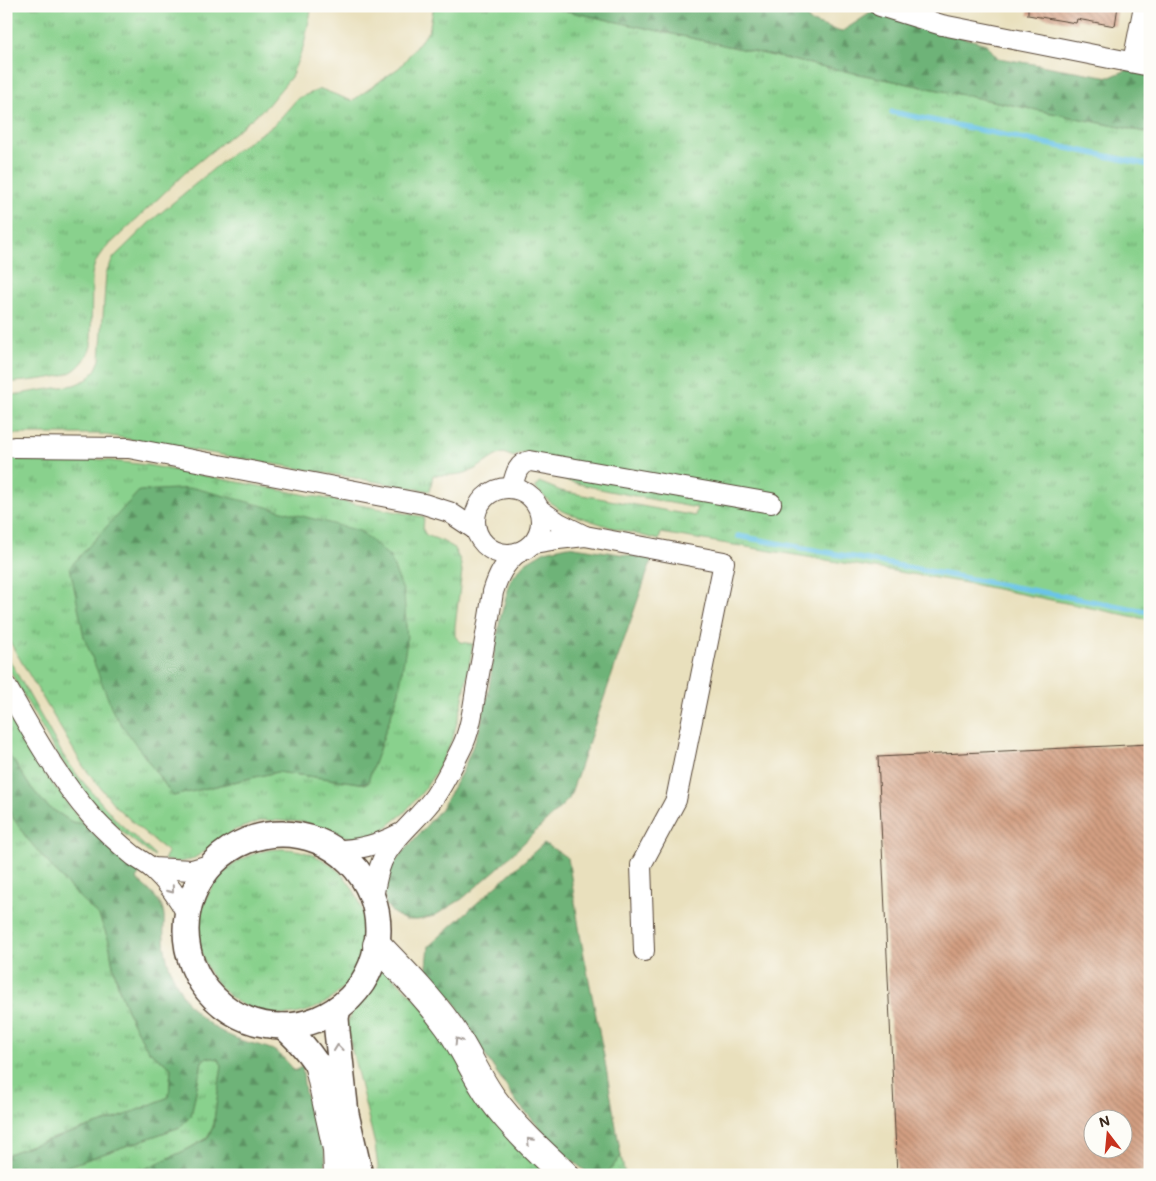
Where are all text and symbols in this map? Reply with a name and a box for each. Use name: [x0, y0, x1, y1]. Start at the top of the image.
one-way arrow: [166, 884, 174, 893]
one-way arrow: [455, 1037, 464, 1046]
one-way arrow: [333, 1044, 344, 1052]
north arrow: [1084, 1108, 1134, 1158]
text: N: [1097, 1110, 1112, 1132]
one-way arrow: [527, 1138, 536, 1147]

